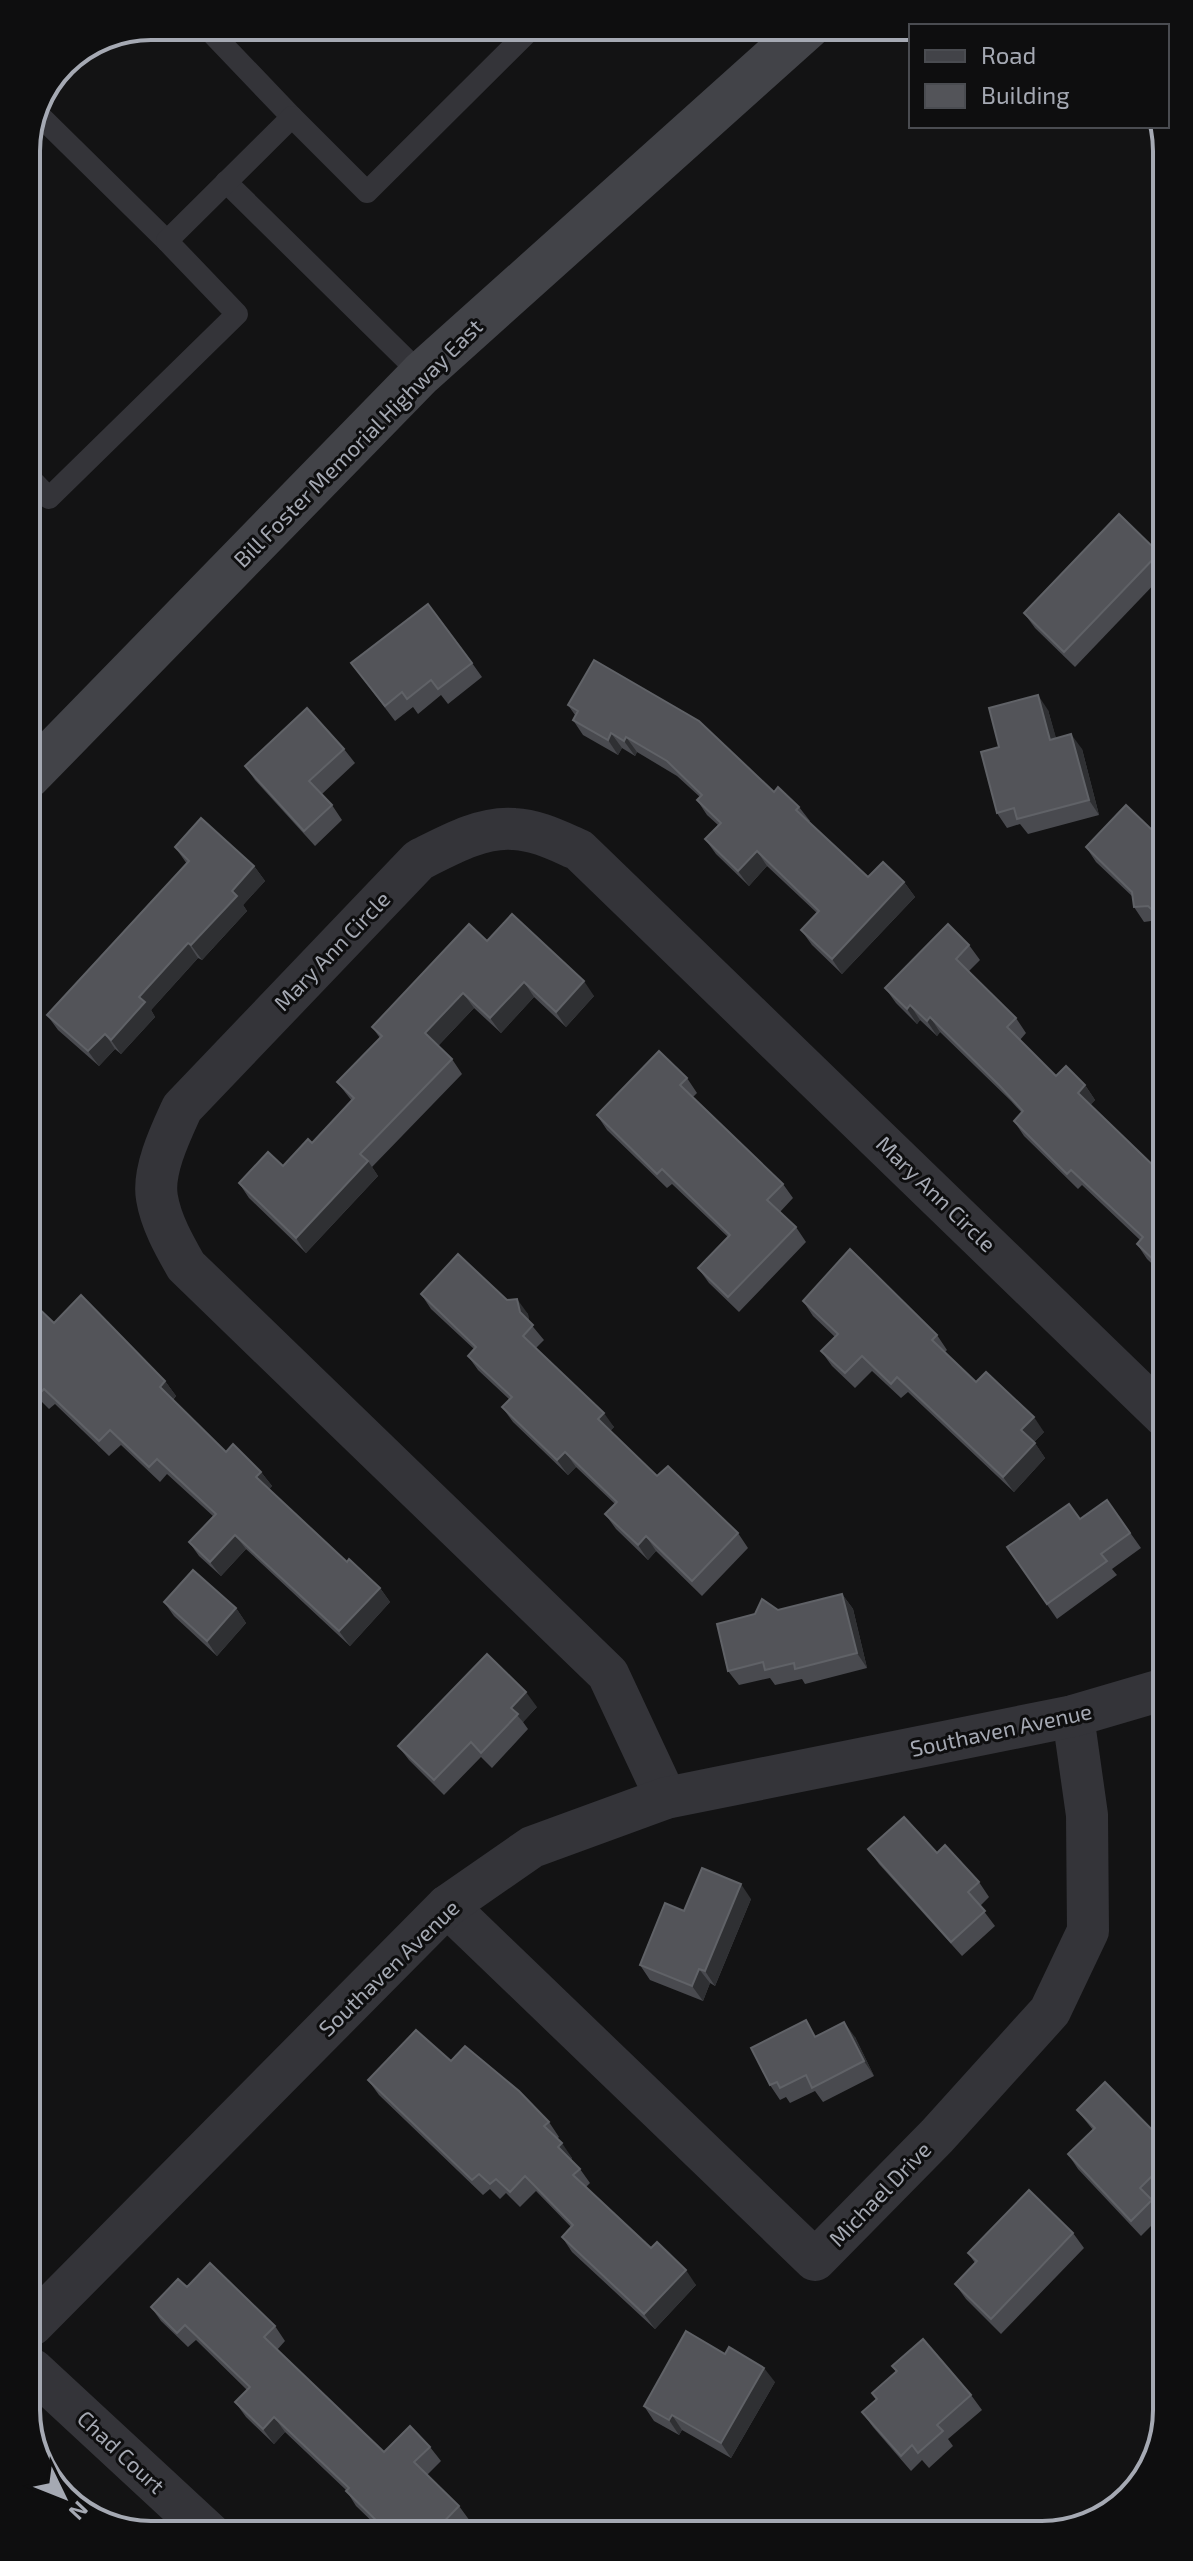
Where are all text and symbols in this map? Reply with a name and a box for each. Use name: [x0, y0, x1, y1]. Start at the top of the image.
legend: [909, 24, 1169, 128]
text: Road: [981, 40, 1036, 69]
text: Building: [981, 80, 1070, 109]
street label: Bill Foster Memorial Highway East: [228, 313, 487, 572]
street label: Mary Ann Circle: [268, 885, 395, 1015]
street label: Mary Ann Circle: [872, 1130, 1002, 1257]
street label: Southaven Avenue: [908, 1697, 1094, 1761]
street label: Southaven Avenue: [313, 1894, 464, 2041]
street label: Michael Drive: [823, 2136, 936, 2251]
street label: Chad Court: [73, 2404, 171, 2498]
north arrow: [24, 2457, 104, 2537]
text: N: [64, 2497, 94, 2526]

